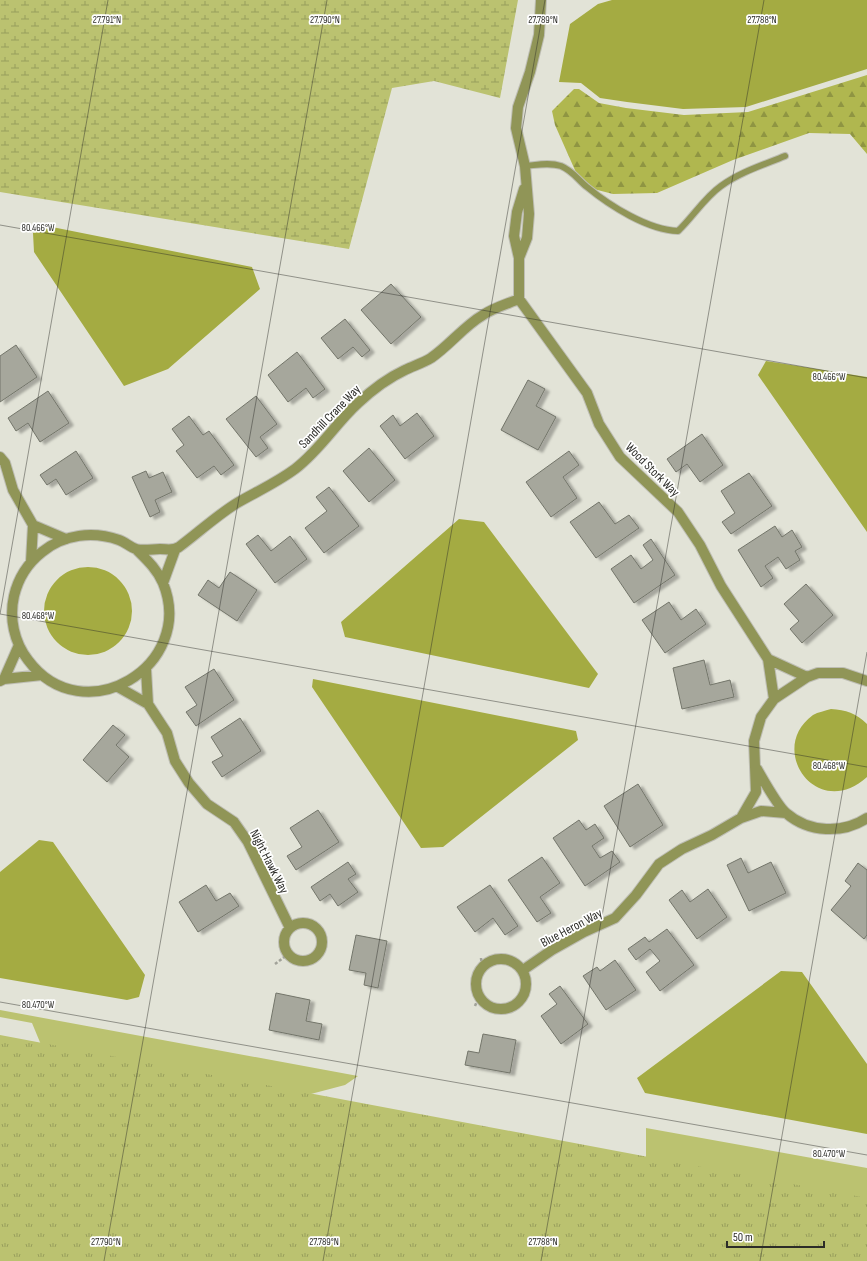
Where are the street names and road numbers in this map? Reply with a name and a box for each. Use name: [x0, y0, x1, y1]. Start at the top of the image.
street label: Sandhill Crane Way: [295, 382, 364, 452]
street label: Wood Stork Way: [622, 439, 683, 500]
street label: Night Hawk Way: [246, 827, 292, 896]
street label: Blue Heron Way: [538, 905, 605, 951]

